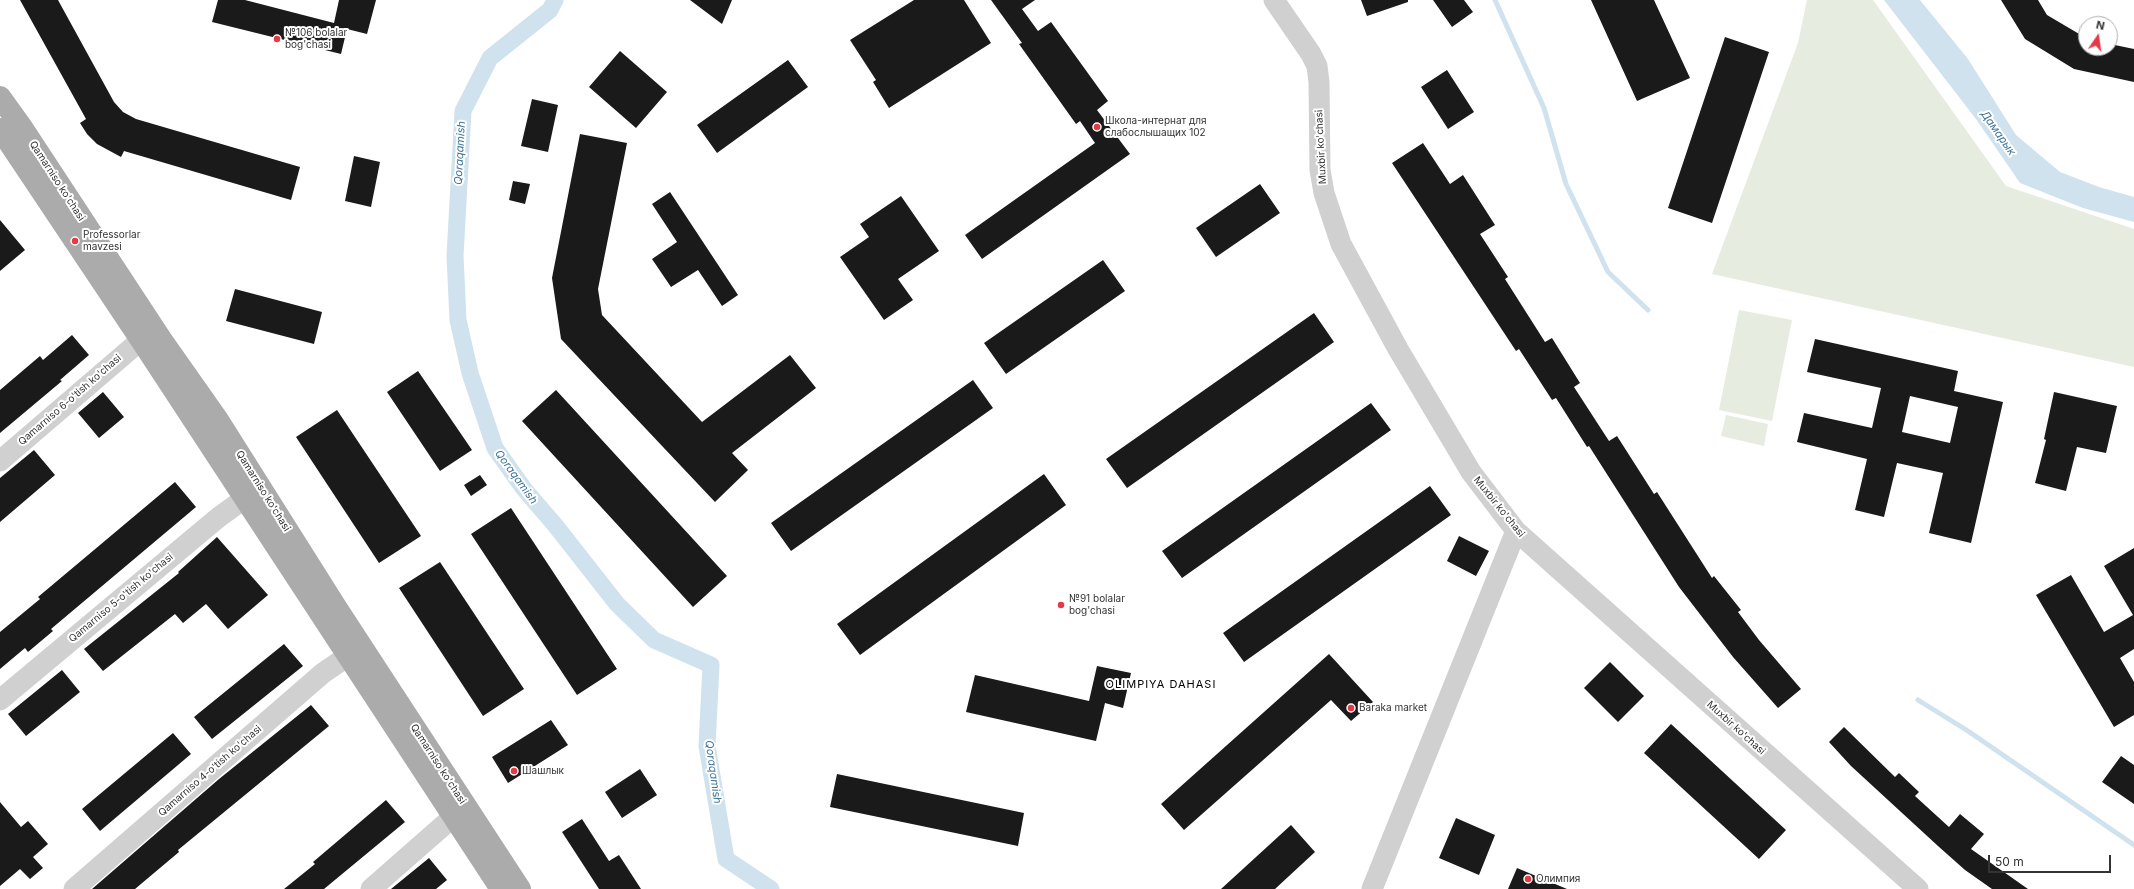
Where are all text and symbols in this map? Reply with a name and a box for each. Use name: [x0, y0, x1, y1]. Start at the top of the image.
north arrow: [2078, 16, 2118, 56]
text: N: [2095, 18, 2106, 33]
place label: №106 bolalar bog'chasi: [285, 27, 347, 50]
marker: №106 bolalar bog'chasi: [272, 34, 282, 44]
water label: Дамарык: [1978, 108, 2018, 158]
street label: Muxbir ko'chasi: [1313, 110, 1329, 184]
place label: Школа-интернат для слабослышащих 102: [1105, 115, 1207, 138]
water label: Qoraqamish: [452, 121, 468, 185]
marker: Школа-интернат для слабослышащих 102: [1092, 122, 1102, 132]
street label: Qamarniso ko'chasi: [27, 139, 87, 223]
place label: Professorlar mavzesi: [83, 229, 140, 252]
marker: Professorlar mavzesi: [70, 236, 80, 246]
street label: Qamarniso 6-o'tish ko'chasi: [16, 352, 124, 448]
water label: Qoraqamish: [492, 447, 540, 507]
street label: Qamarniso ko'chasi: [233, 448, 293, 534]
street label: Muxbir ko'chasi: [1471, 474, 1527, 540]
street label: Qamarniso 5-o'tish ko'chasi: [67, 551, 175, 645]
place label: №91 bolalar bog'chasi: [1069, 593, 1125, 616]
marker: №91 bolalar bog'chasi: [1056, 600, 1066, 610]
district label: OLIMPIYA DAHASI: [1106, 678, 1216, 692]
street label: Muxbir ko'chasi: [1704, 699, 1768, 757]
place label: Baraka market: [1359, 702, 1427, 714]
marker: Baraka market: [1346, 703, 1356, 713]
street label: Qamarniso ko'chasi: [408, 722, 468, 806]
street label: Qamarniso 4-o'tish ko'chasi: [156, 723, 264, 819]
water label: Qoraqamish: [702, 739, 724, 805]
place label: Шашлык: [522, 765, 564, 777]
marker: Шашлык: [509, 766, 519, 776]
scale bar: [1990, 847, 2113, 873]
text: 50 m: [1995, 854, 2024, 869]
place label: Олимпия: [1536, 873, 1580, 885]
marker: Олимпия: [1523, 874, 1533, 884]

